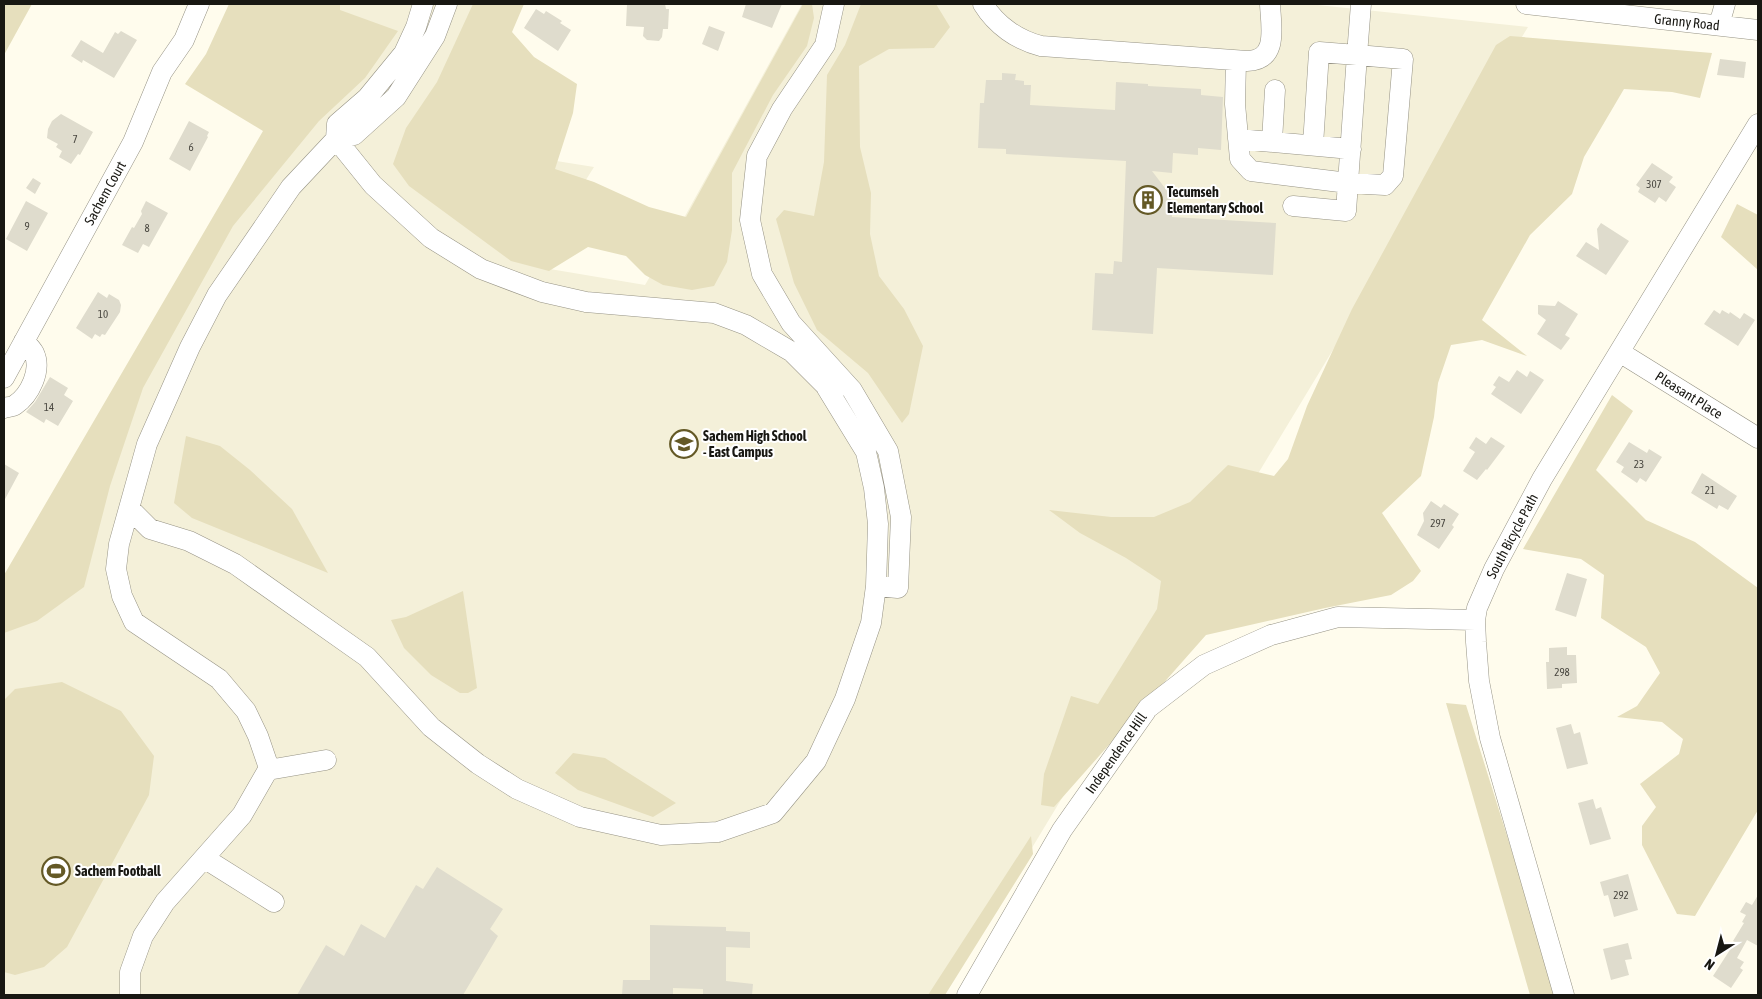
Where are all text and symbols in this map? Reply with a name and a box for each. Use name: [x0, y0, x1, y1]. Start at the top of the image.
street label: Granny Road: [1653, 11, 1721, 33]
house number: 7: [72, 133, 78, 145]
house number: 6: [188, 141, 194, 153]
street label: Sachem Court: [81, 158, 129, 228]
house number: 307: [1646, 178, 1662, 190]
place label: Tecumseh Elementary School: [1167, 184, 1263, 216]
building icon: Tecumseh Elementary School: [1133, 185, 1163, 215]
house number: 9: [24, 220, 30, 232]
house number: 8: [144, 222, 150, 234]
house number: 10: [98, 308, 108, 320]
street label: Pleasant Place: [1652, 368, 1726, 422]
house number: 14: [44, 401, 54, 413]
place label: Sachem High School - East Campus: [703, 428, 807, 460]
school or university icon: Sachem High School - East Campus: [669, 429, 699, 459]
house number: 23: [1634, 458, 1644, 470]
house number: 21: [1705, 484, 1715, 496]
street label: South Bicycle Path: [1483, 491, 1541, 581]
house number: 297: [1430, 517, 1446, 529]
house number: 298: [1554, 666, 1570, 678]
street label: Independence Hill: [1082, 709, 1150, 797]
sports icon: Sachem Football: [41, 856, 71, 886]
place label: Sachem Football: [75, 863, 161, 879]
house number: 292: [1613, 889, 1629, 901]
north arrow: [1692, 929, 1742, 979]
text: N: [1701, 956, 1717, 973]

